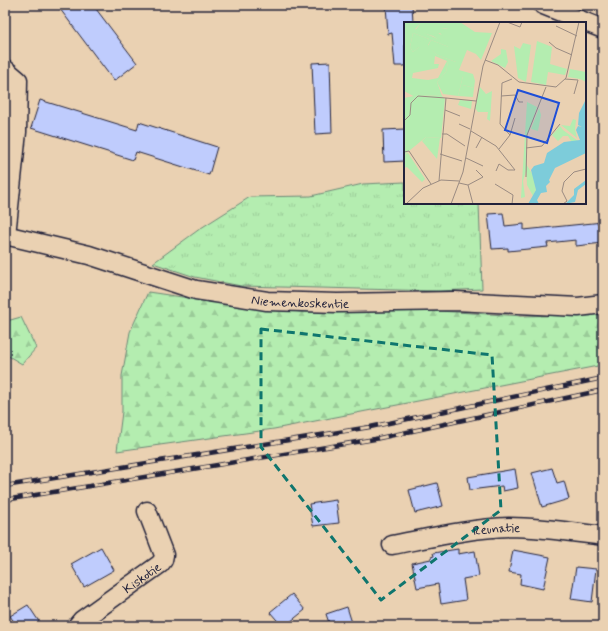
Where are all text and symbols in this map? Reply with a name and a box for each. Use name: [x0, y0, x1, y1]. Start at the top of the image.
inset map: [404, 22, 586, 204]
street label: Niemenkoskentie: [250, 292, 349, 313]
street label: Reunatie: [472, 520, 521, 540]
street label: Kiskotie: [120, 559, 165, 598]

